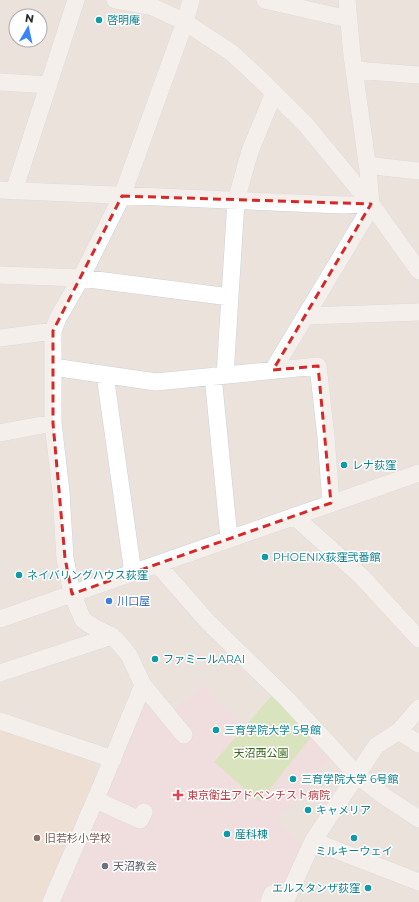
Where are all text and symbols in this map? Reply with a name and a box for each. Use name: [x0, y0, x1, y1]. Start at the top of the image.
north arrow: [8, 8, 48, 48]
text: N: [24, 11, 35, 26]
place label: 啓明庵: [107, 13, 140, 27]
marker: 啓明庵: [94, 15, 104, 25]
place label: レナ荻窪: [352, 458, 396, 472]
marker: レナ荻窪: [339, 460, 349, 470]
place label: PHOENIX荻窪弐番館: [273, 550, 381, 564]
marker: PHOENIX荻窪弐番館: [260, 552, 270, 562]
place label: ネイバリングハウス荻窪: [27, 568, 148, 582]
marker: ネイバリングハウス荻窪: [14, 570, 24, 580]
place label: 川口屋: [117, 594, 150, 608]
marker: 川口屋: [104, 596, 114, 606]
place label: ファミールARAI: [163, 652, 245, 666]
marker: ファミールARAI: [150, 654, 160, 664]
place label: 三育学院大学 5号館: [224, 723, 321, 737]
marker: 三育学院大学 5号館: [211, 725, 221, 735]
park label: 天沼西公園: [234, 746, 289, 760]
place label: 三育学院大学 6号館: [301, 772, 399, 786]
marker: 三育学院大学 6号館: [288, 774, 298, 784]
place label: 東京衛生アドベンチスト病院: [187, 788, 330, 802]
marker: 東京衛生アドベンチスト病院: [172, 789, 184, 801]
place label: キャメリア: [316, 803, 371, 817]
marker: キャメリア: [303, 805, 313, 815]
place label: 産科棟: [235, 827, 268, 841]
marker: 産科棟: [222, 829, 232, 839]
place label: 旧若杉小学校: [45, 831, 111, 845]
marker: 旧若杉小学校: [32, 833, 42, 843]
marker: ミルキーウェイ: [349, 833, 359, 843]
place label: ミルキーウェイ: [316, 844, 393, 858]
place label: 天沼教会: [113, 859, 157, 873]
marker: 天沼教会: [100, 861, 110, 871]
place label: エルスタンザ荻窪: [272, 881, 360, 895]
marker: エルスタンザ荻窪: [363, 883, 373, 893]

